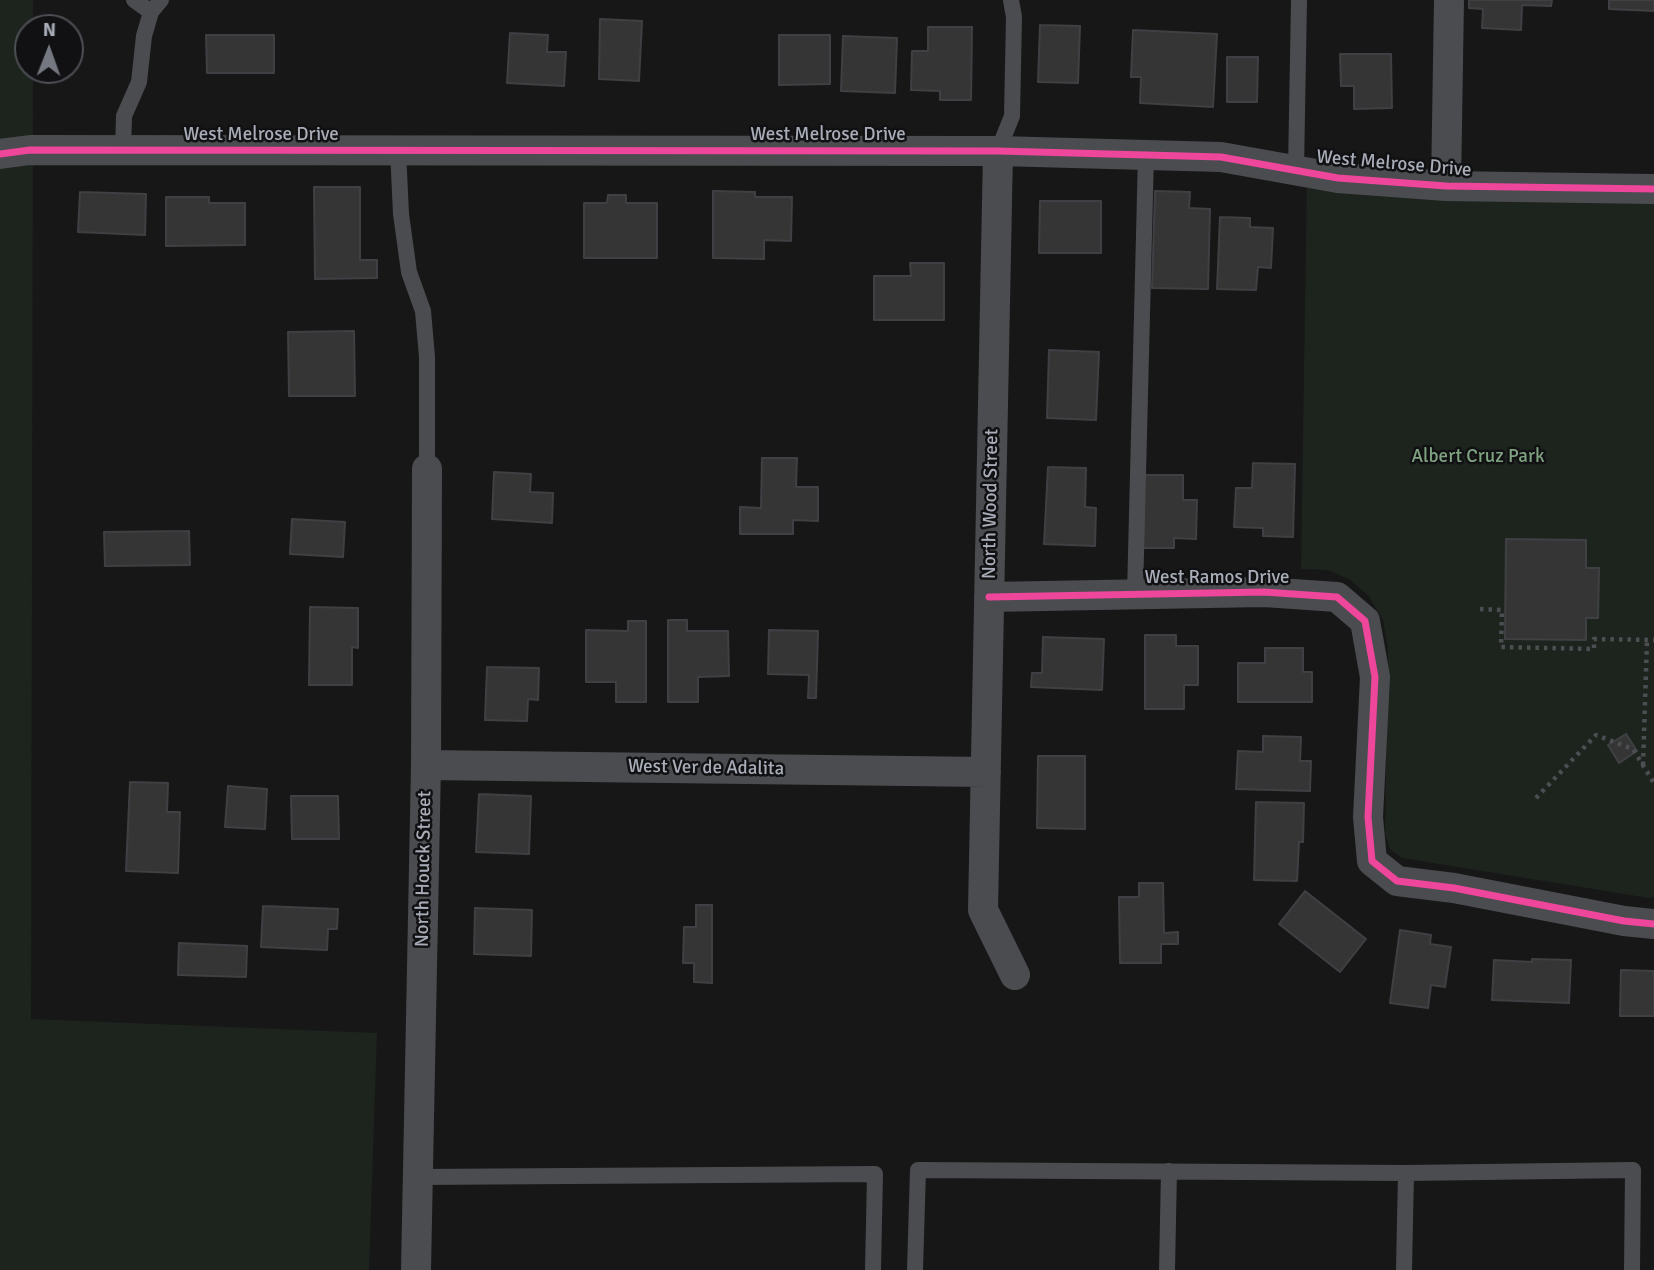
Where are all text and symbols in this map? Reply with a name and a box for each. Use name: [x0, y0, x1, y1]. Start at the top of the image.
north arrow: [14, 14, 84, 84]
text: N: [43, 18, 56, 42]
street label: West Melrose Drive: [183, 124, 339, 146]
street label: West Melrose Drive: [750, 124, 906, 146]
street label: West Melrose Drive: [1316, 146, 1472, 182]
street label: North Wood Street: [978, 429, 1004, 579]
park label: Albert Cruz Park: [1412, 446, 1544, 468]
street label: West Ramos Drive: [1145, 567, 1289, 589]
street label: West Ver de Adalita: [628, 755, 784, 781]
street label: North Houck Street: [411, 791, 437, 947]

